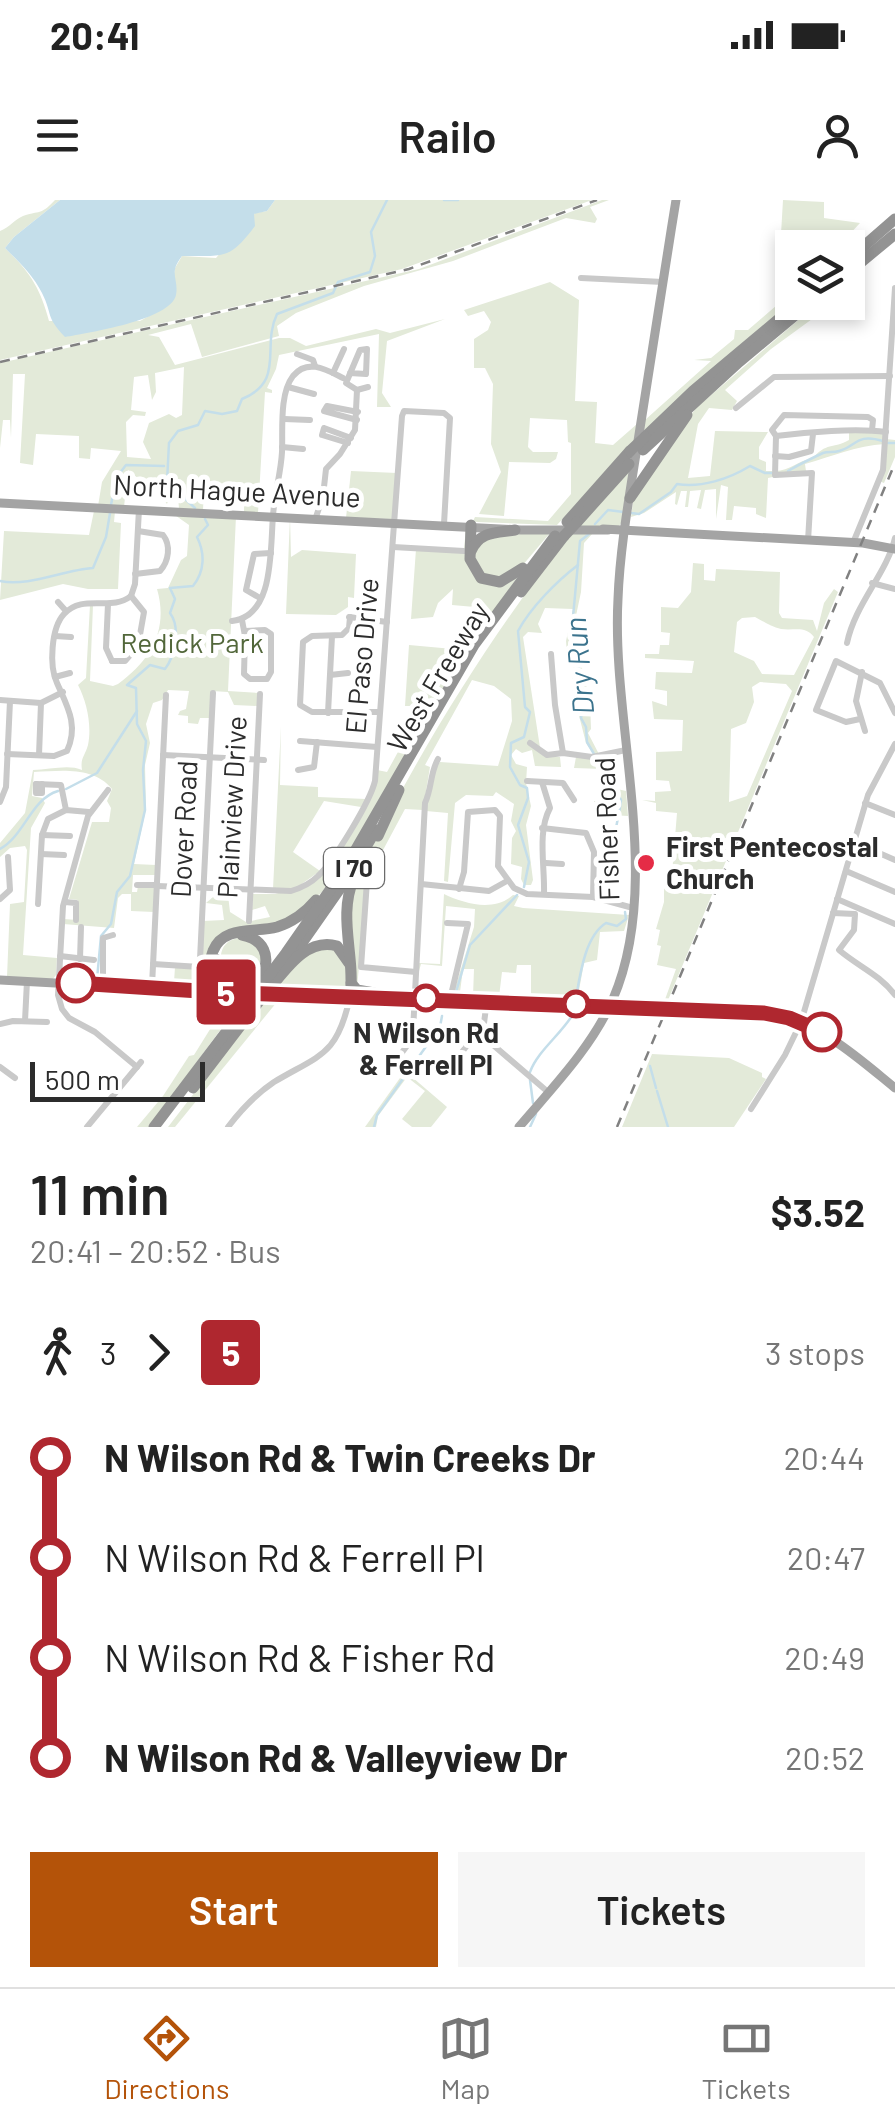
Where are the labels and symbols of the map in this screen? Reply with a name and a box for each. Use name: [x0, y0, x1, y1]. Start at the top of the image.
street label: North Hague Avenue: [112, 467, 362, 513]
street label: El Paso Drive: [337, 576, 385, 735]
street label: West Freeway: [379, 595, 495, 758]
water label: Dry Run: [556, 616, 600, 716]
park label: Redick Park: [120, 625, 264, 659]
street label: Plainview Drive: [209, 715, 253, 899]
street label: Fisher Road: [586, 756, 626, 902]
street label: Dover Road: [162, 759, 204, 898]
place label: First Pentecostal Church: [666, 829, 879, 895]
road number: I 70: [324, 848, 384, 888]
marker: First Pentecostal Church: [635, 852, 657, 874]
line badge: 5: [194, 960, 258, 1024]
unlabelled marker: [57, 964, 95, 1002]
marker: N Wilson Rd & Ferrell Pl: [413, 985, 439, 1011]
unlabelled marker: [563, 991, 589, 1017]
unlabelled marker: [803, 1013, 841, 1051]
place label: N Wilson Rd & Ferrell Pl: [353, 1015, 499, 1081]
scale bar: [30, 1057, 205, 1101]

